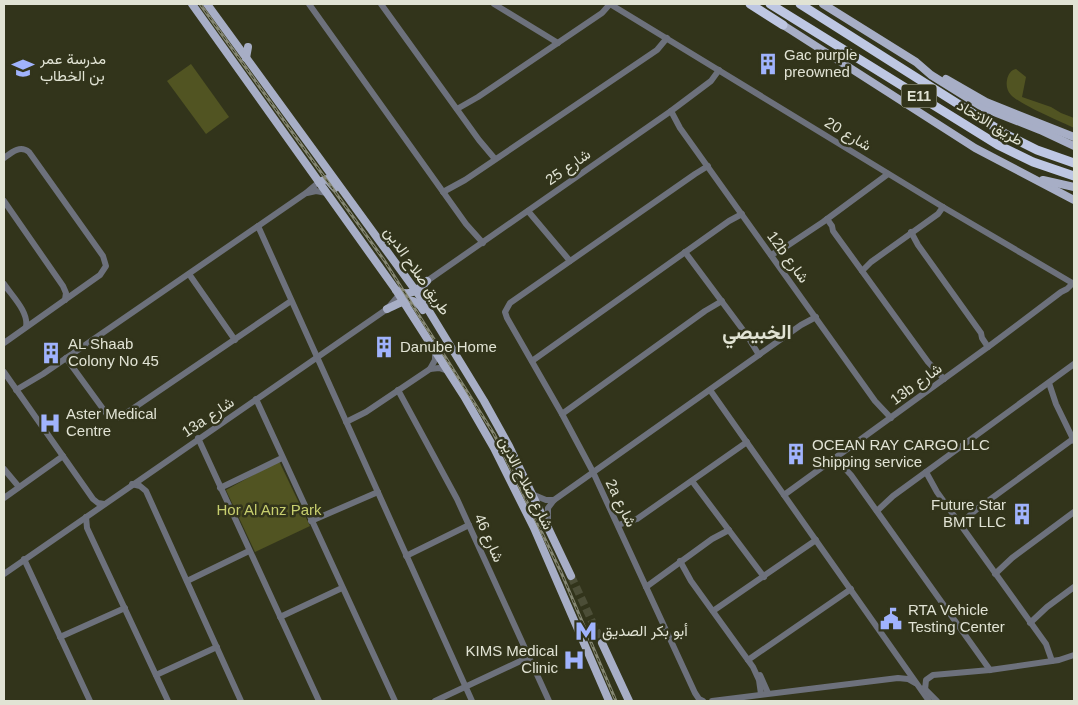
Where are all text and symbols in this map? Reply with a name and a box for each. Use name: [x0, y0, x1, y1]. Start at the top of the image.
place label: Gac purple preowned: [784, 46, 857, 80]
place label: مدرسة عمر بن الخطاب: [39, 50, 106, 86]
building icon: Gac purple preowned: [755, 51, 781, 77]
school or university icon: مدرسة عمر بن الخطاب: [10, 55, 36, 81]
road number: E11: [902, 84, 936, 108]
street label: طريق الاتحاد: [953, 96, 1027, 151]
street label: شارع 20: [820, 113, 875, 157]
street label: شارع 25: [542, 145, 595, 191]
street label: طريق صلاح الدين: [378, 223, 454, 320]
street label: 12b شارع: [762, 228, 813, 288]
district label: الخبيصي: [722, 321, 792, 349]
building icon: Danube Home: [371, 334, 397, 360]
place label: AL Shaab Colony No 45: [68, 335, 159, 369]
place label: Danube Home: [400, 338, 497, 355]
building icon: AL Shaab Colony No 45: [38, 340, 64, 366]
street label: 13b شارع: [887, 359, 947, 410]
street label: 13a شارع: [178, 393, 239, 443]
place label: Aster Medical Centre: [66, 405, 157, 439]
hospital icon: Aster Medical Centre: [37, 410, 63, 436]
street label: شارع صلاح الدين: [493, 434, 557, 534]
place label: OCEAN RAY CARGO LLC Shipping service: [812, 436, 990, 470]
building icon: OCEAN RAY CARGO LLC Shipping service: [783, 441, 809, 467]
street label: 2a شارع: [600, 476, 640, 531]
place label: Future Star BMT LLC: [931, 496, 1006, 530]
park label: Hor Al Anz Park: [216, 501, 322, 518]
building icon: Future Star BMT LLC: [1009, 501, 1035, 527]
street label: شارع 46: [469, 511, 508, 566]
place label: RTA Vehicle Testing Center: [908, 601, 1005, 635]
public building icon: RTA Vehicle Testing Center: [878, 606, 904, 632]
metro station icon: أبو بكر الصديق: [573, 618, 599, 644]
place label: أبو بكر الصديق: [602, 622, 688, 641]
place label: KIMS Medical Clinic: [465, 642, 558, 676]
hospital icon: KIMS Medical Clinic: [561, 647, 587, 673]

